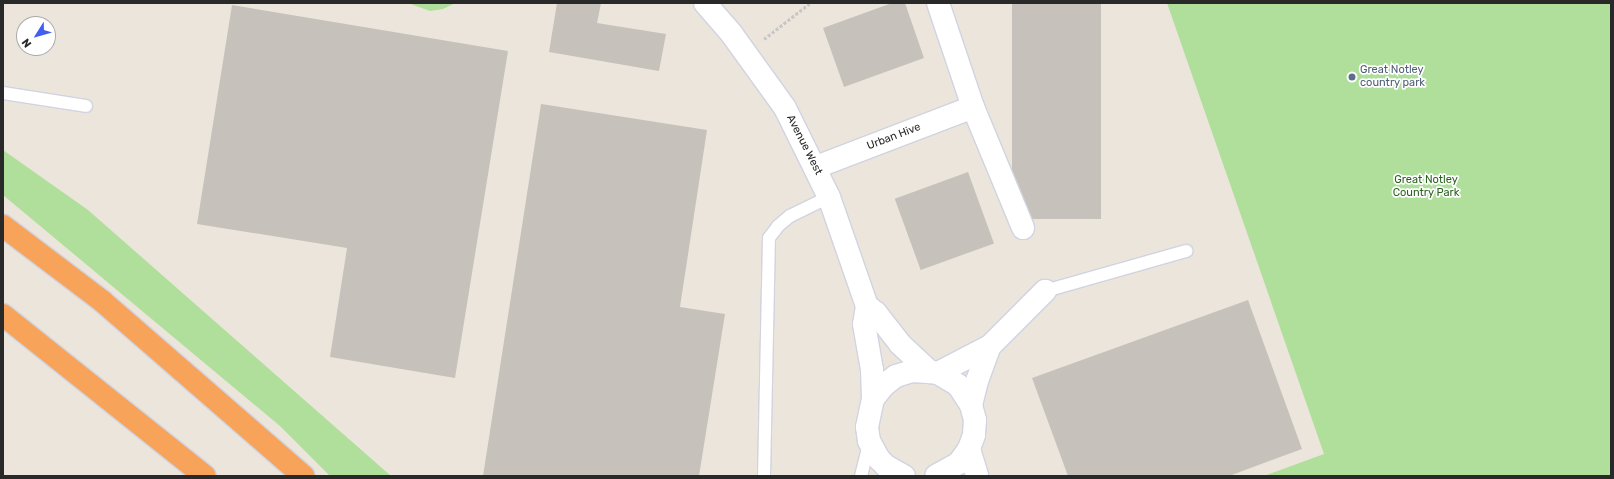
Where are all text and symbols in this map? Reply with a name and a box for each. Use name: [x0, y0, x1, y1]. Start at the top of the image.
north arrow: [16, 16, 56, 56]
text: N: [19, 36, 34, 50]
place label: Great Notley country park: [1360, 64, 1425, 90]
marker: Great Notley country park: [1347, 72, 1357, 82]
street label: Avenue West: [783, 113, 825, 177]
street label: Urban Hive: [865, 121, 923, 153]
park label: Great Notley Country Park: [1393, 174, 1459, 200]

